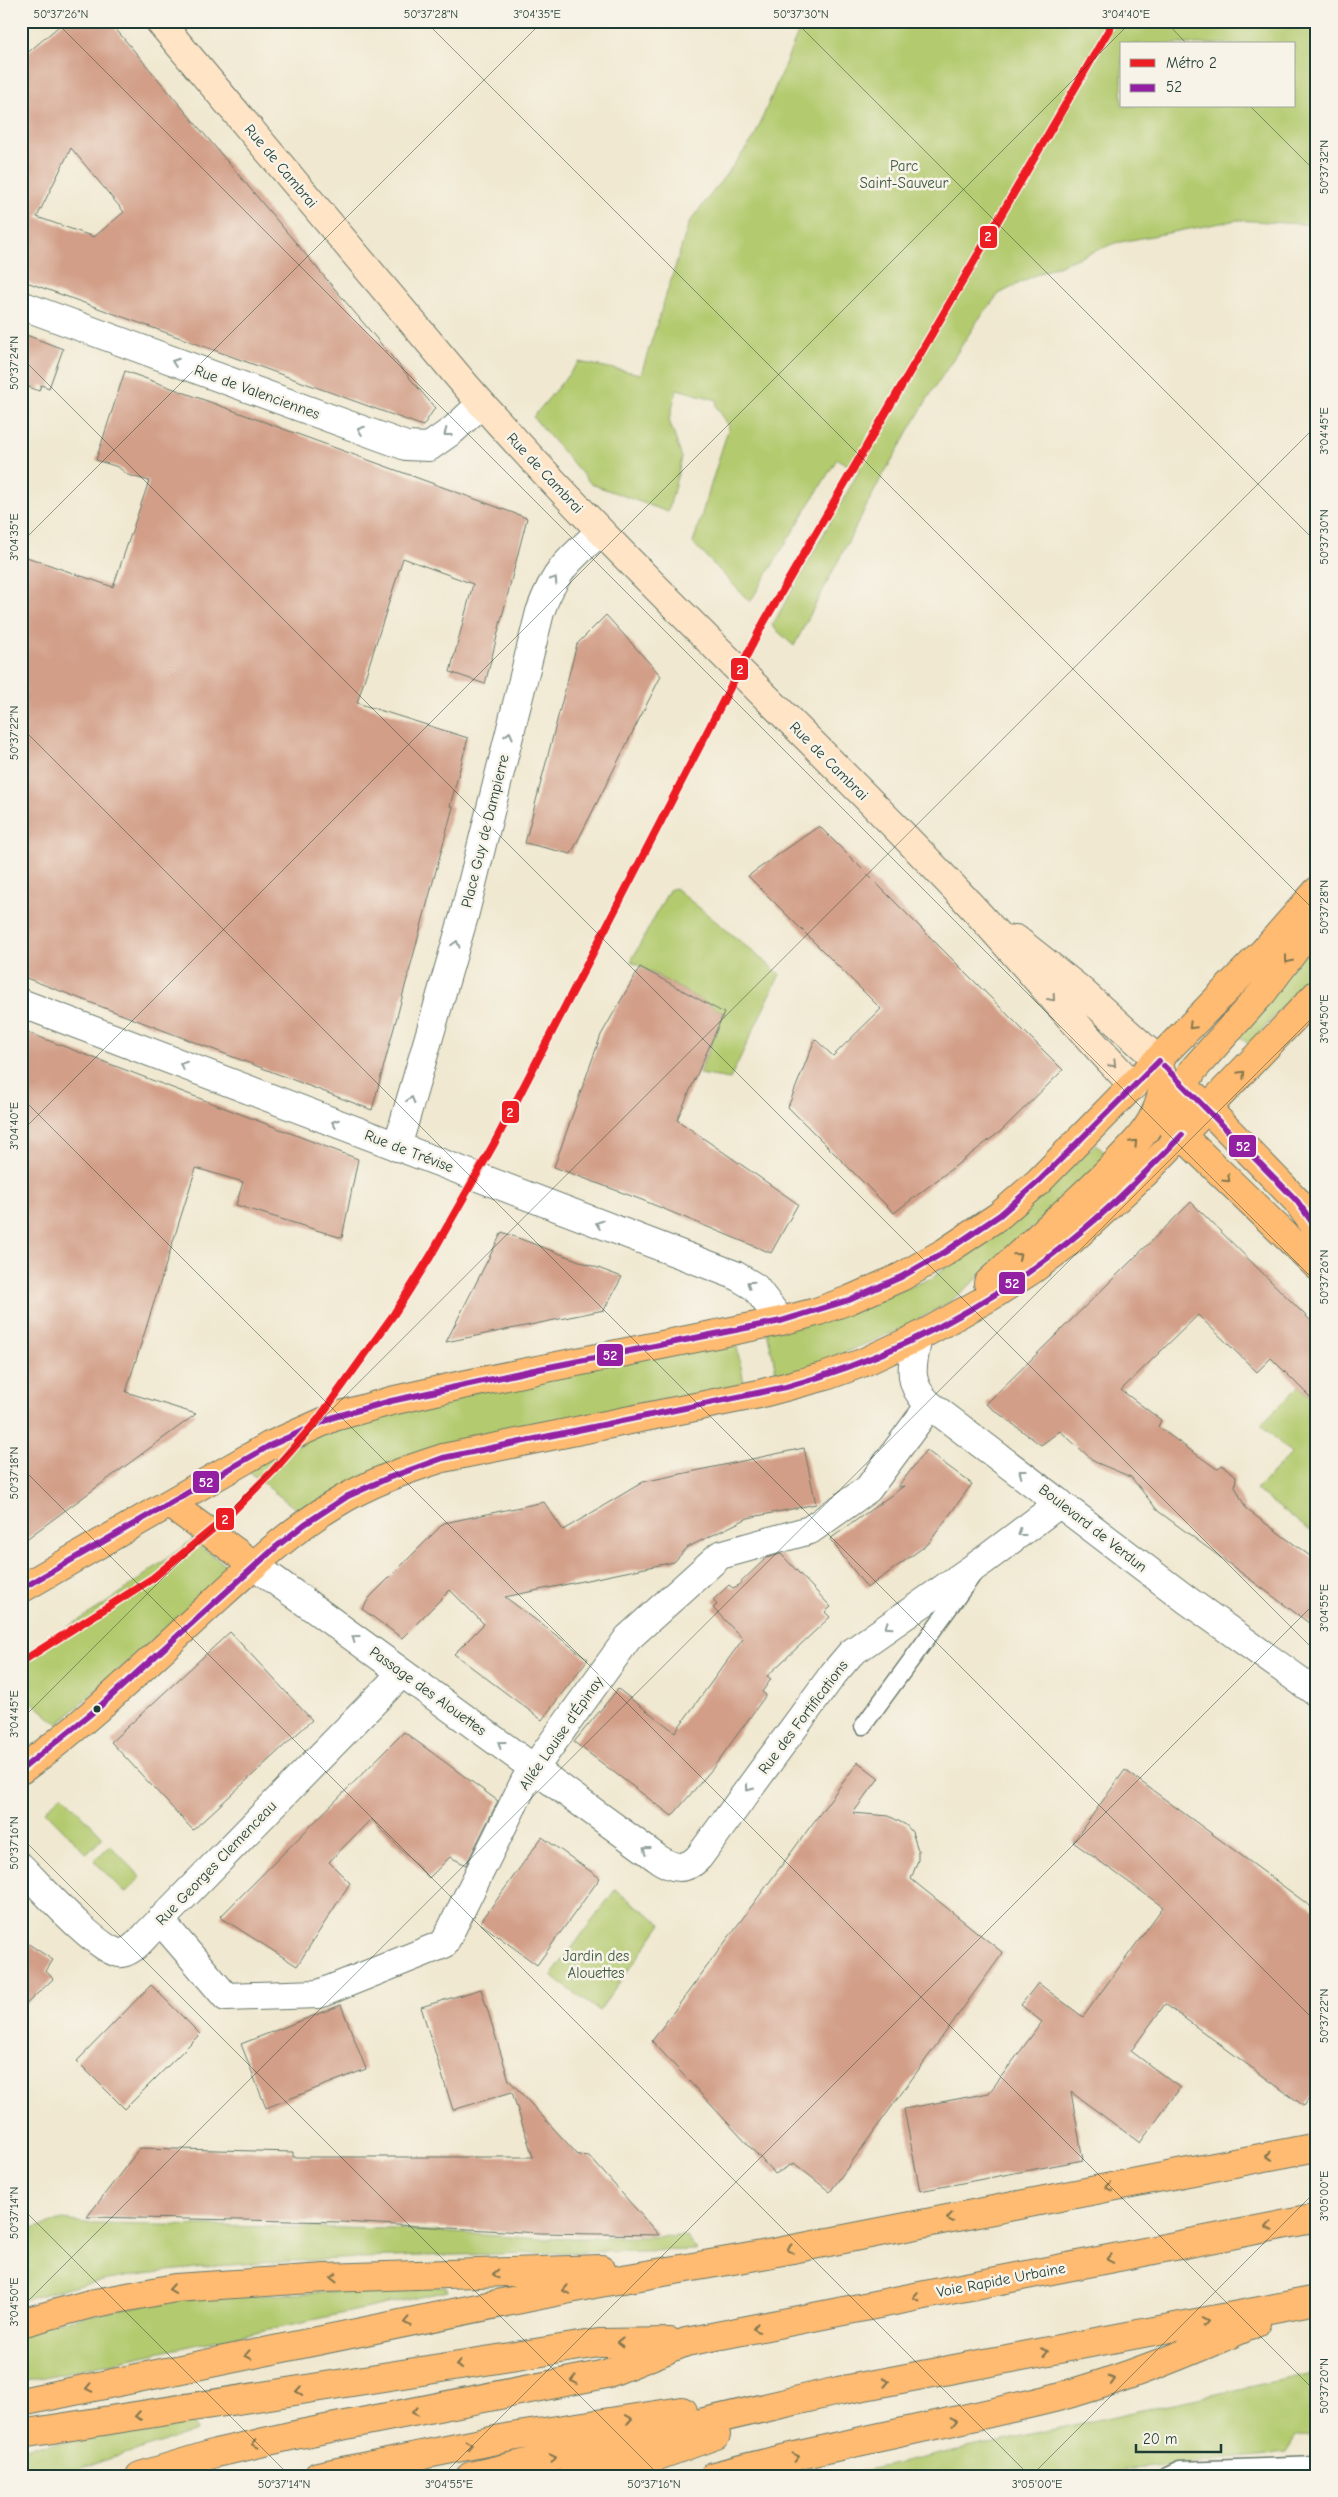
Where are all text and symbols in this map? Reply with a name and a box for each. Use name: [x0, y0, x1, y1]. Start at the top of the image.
text: 50°37'26"N: [34, 7, 88, 21]
text: 50°37'28"N: [404, 7, 458, 21]
text: 3°04'35"E: [513, 7, 561, 21]
text: 50°37'30"N: [773, 7, 829, 21]
text: 3°04'40"E: [1102, 7, 1150, 21]
legend: [1120, 42, 1296, 108]
text: Métro 2: [1166, 54, 1217, 72]
text: 52: [1166, 78, 1182, 96]
street label: Rue de Cambrai: [241, 120, 321, 212]
text: 50°37'32"N: [1317, 140, 1331, 194]
park label: Parc Saint-Sauveur: [860, 157, 948, 192]
line badge: 2: [979, 225, 998, 249]
text: 2: [985, 228, 992, 245]
text: 50°37'24"N: [7, 336, 21, 390]
one-way arrow: [171, 358, 180, 368]
street label: Rue de Valenciennes: [192, 361, 322, 423]
text: 3°04'45"E: [1317, 407, 1331, 455]
one-way arrow: [357, 426, 365, 436]
one-way arrow: [444, 428, 453, 436]
street label: Rue de Cambrai: [503, 429, 587, 517]
text: 50°37'30"N: [1317, 509, 1331, 565]
text: 3°04'35"E: [7, 513, 21, 561]
one-way arrow: [547, 576, 557, 585]
line badge: 2: [730, 657, 749, 681]
text: 2: [737, 661, 744, 678]
text: 50°37'22"N: [7, 706, 21, 760]
street label: Rue de Cambrai: [786, 718, 872, 804]
one-way arrow: [503, 731, 514, 740]
street label: Place Guy de Dampierre: [457, 752, 513, 910]
text: 50°37'28"N: [1317, 880, 1331, 934]
one-way arrow: [450, 940, 460, 948]
one-way arrow: [1285, 954, 1293, 963]
one-way arrow: [1046, 993, 1055, 1002]
text: 3°04'50"E: [1317, 995, 1331, 1043]
one-way arrow: [1189, 1021, 1198, 1030]
one-way arrow: [1107, 1059, 1116, 1068]
one-way arrow: [179, 1061, 188, 1071]
one-way arrow: [1236, 1071, 1245, 1080]
one-way arrow: [405, 1096, 415, 1104]
line badge: 2: [501, 1100, 520, 1124]
text: 3°04'40"E: [7, 1102, 21, 1150]
text: 2: [507, 1104, 514, 1121]
one-way arrow: [331, 1119, 340, 1129]
street label: Rue de Trévise: [362, 1126, 456, 1176]
line badge: 52: [1228, 1134, 1257, 1158]
text: 52: [1236, 1138, 1250, 1155]
one-way arrow: [1128, 1140, 1137, 1149]
one-way arrow: [1222, 1173, 1231, 1182]
one-way arrow: [596, 1220, 604, 1230]
text: 50°37'26"N: [1317, 1250, 1331, 1304]
one-way arrow: [1012, 1253, 1021, 1262]
line badge: 52: [998, 1271, 1026, 1295]
text: 52: [1005, 1275, 1019, 1292]
one-way arrow: [746, 1281, 755, 1291]
line badge: 52: [596, 1343, 624, 1367]
text: 52: [603, 1347, 617, 1364]
text: 50°37'18"N: [7, 1446, 21, 1500]
line badge: 52: [192, 1470, 220, 1494]
one-way arrow: [1018, 1470, 1028, 1479]
text: 52: [199, 1474, 213, 1491]
street label: Boulevard de Verdun: [1035, 1480, 1151, 1576]
line badge: 2: [215, 1507, 235, 1531]
text: 2: [222, 1511, 229, 1528]
one-way arrow: [1018, 1527, 1027, 1535]
text: 3°04'55"E: [1317, 1584, 1331, 1632]
one-way arrow: [884, 1620, 894, 1629]
one-way arrow: [351, 1635, 361, 1644]
street label: Passage des Alouettes: [366, 1643, 490, 1739]
street label: Rue des Fortifications: [754, 1656, 852, 1778]
street label: Allée Louise d'Épinay: [514, 1672, 607, 1793]
text: 3°04'45"E: [7, 1690, 21, 1738]
unlabelled marker: [92, 1704, 102, 1714]
one-way arrow: [497, 1741, 507, 1750]
one-way arrow: [746, 1782, 755, 1792]
street label: Rue Georges Clemenceau: [152, 1797, 280, 1929]
text: 50°37'16"N: [7, 1816, 21, 1870]
one-way arrow: [643, 1848, 652, 1856]
park label: Jardin des Alouettes: [563, 1947, 629, 1982]
text: 50°37'22"N: [1317, 1989, 1331, 2043]
one-way arrow: [1264, 2151, 1273, 2161]
text: 3°05'00"E: [1317, 2171, 1331, 2221]
one-way arrow: [1105, 2182, 1114, 2192]
text: 50°37'14"N: [7, 2187, 21, 2239]
one-way arrow: [945, 2213, 954, 2223]
one-way arrow: [1265, 2222, 1273, 2232]
one-way arrow: [786, 2244, 795, 2254]
one-way arrow: [1105, 2253, 1114, 2263]
street label: Voie Rapide Urbaine: [935, 2259, 1067, 2301]
one-way arrow: [492, 2268, 500, 2279]
one-way arrow: [330, 2273, 338, 2283]
text: 3°04'50"E: [7, 2278, 21, 2326]
one-way arrow: [167, 2283, 175, 2294]
one-way arrow: [562, 2284, 571, 2294]
one-way arrow: [911, 2291, 920, 2301]
one-way arrow: [403, 2316, 412, 2327]
one-way arrow: [1201, 2317, 1209, 2327]
one-way arrow: [752, 2322, 761, 2333]
one-way arrow: [616, 2337, 624, 2348]
one-way arrow: [1041, 2347, 1050, 2358]
one-way arrow: [244, 2349, 253, 2360]
text: 50°37'20"N: [1317, 2358, 1331, 2414]
one-way arrow: [455, 2360, 463, 2370]
one-way arrow: [570, 2374, 578, 2385]
one-way arrow: [1107, 2376, 1115, 2386]
one-way arrow: [881, 2377, 890, 2388]
one-way arrow: [85, 2382, 93, 2393]
one-way arrow: [294, 2386, 303, 2396]
one-way arrow: [410, 2406, 419, 2416]
one-way arrow: [134, 2410, 142, 2421]
one-way arrow: [624, 2414, 633, 2424]
one-way arrow: [950, 2416, 959, 2427]
scale bar: [1136, 2422, 1220, 2454]
text: 20 m: [1143, 2430, 1177, 2448]
one-way arrow: [251, 2438, 260, 2449]
one-way arrow: [464, 2441, 473, 2451]
one-way arrow: [792, 2452, 801, 2463]
one-way arrow: [549, 2453, 558, 2464]
text: 50°37'14"N: [258, 2477, 310, 2491]
text: 3°04'55"E: [425, 2477, 473, 2491]
text: 50°37'16"N: [627, 2477, 681, 2491]
text: 3°05'00"E: [1012, 2477, 1062, 2491]

